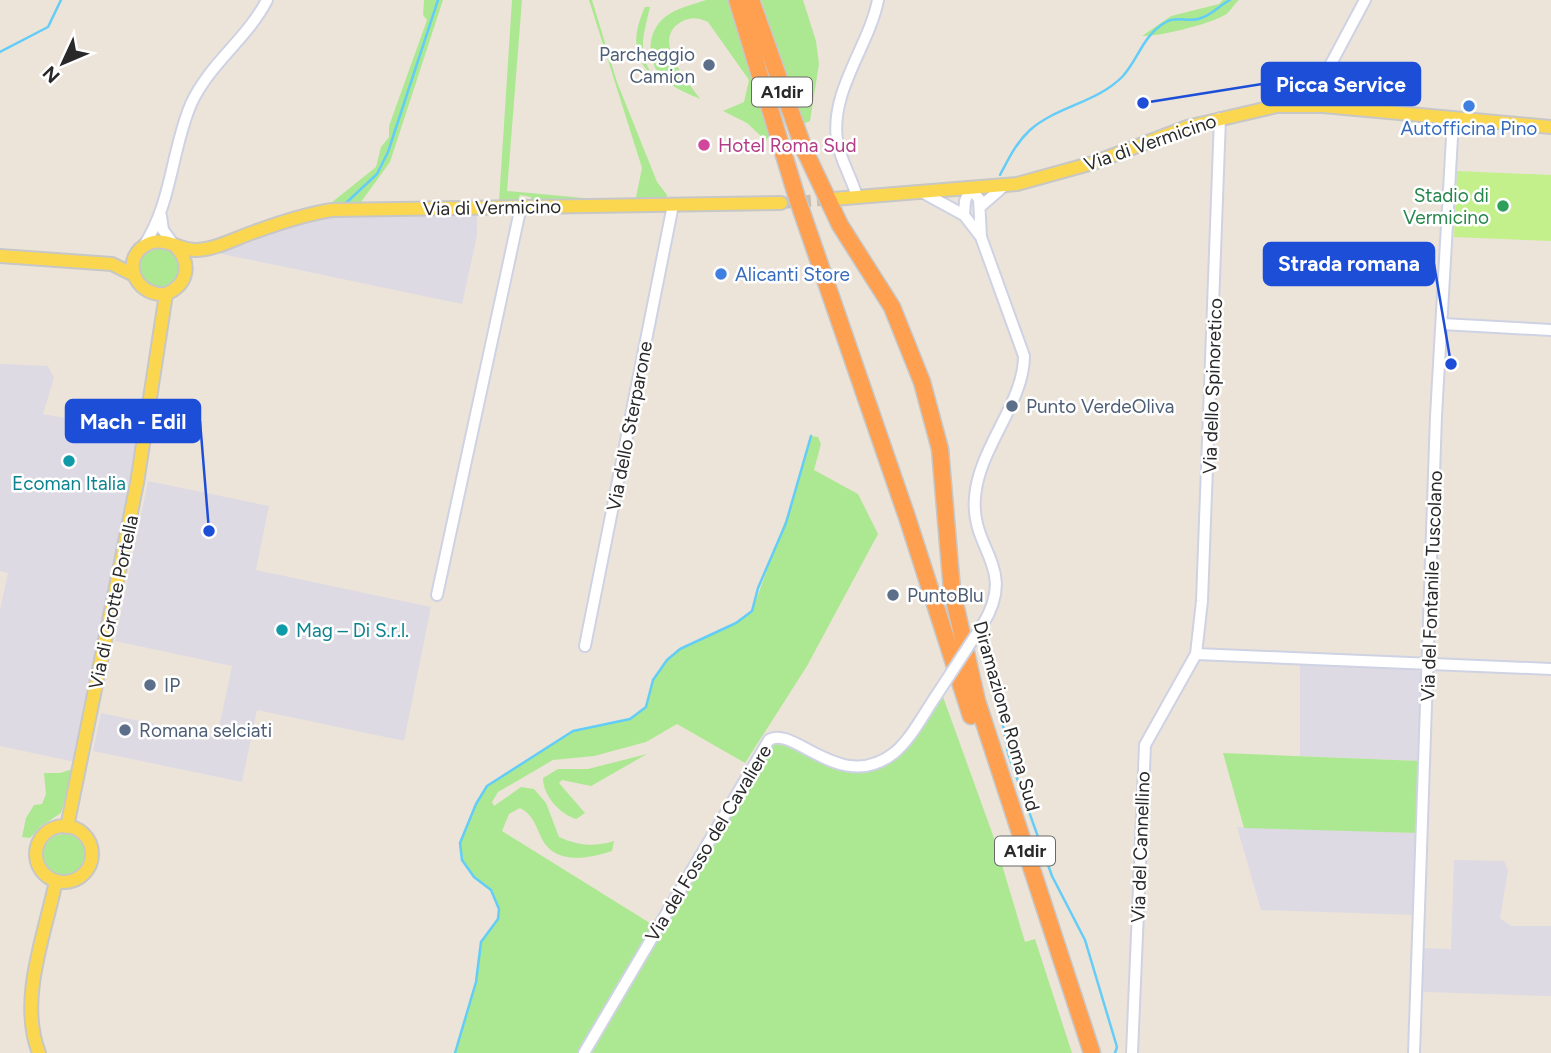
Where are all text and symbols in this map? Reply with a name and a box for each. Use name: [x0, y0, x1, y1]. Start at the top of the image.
north arrow: [28, 28, 98, 98]
place label: Parcheggio Camion: [599, 43, 695, 88]
marker: Parcheggio Camion: [701, 57, 717, 73]
text: N: [38, 61, 65, 88]
callout: Picca Service: [1262, 63, 1420, 105]
text: Picca Service: [1276, 72, 1406, 97]
road number: A1dir: [752, 78, 812, 106]
marker: Autofficina Pino: [1461, 98, 1477, 114]
street label: Via di Vermicino: [1081, 109, 1219, 176]
place label: Autofficina Pino: [1401, 117, 1537, 140]
place label: Hotel Roma Sud: [718, 134, 857, 157]
marker: Hotel Roma Sud: [696, 137, 712, 153]
place label: Stadio di Vermicino: [1403, 184, 1489, 229]
street label: Via di Vermicino: [423, 195, 561, 220]
marker: Stadio di Vermicino: [1495, 198, 1511, 214]
callout: Strada romana: [1264, 243, 1434, 285]
text: Strada romana: [1278, 251, 1420, 276]
place label: Alicanti Store: [735, 263, 850, 286]
marker: Alicanti Store: [713, 266, 729, 282]
street label: Via dello Spinoretico: [1198, 298, 1227, 474]
street label: Via dello Sterparone: [602, 339, 657, 513]
place label: Punto VerdeOliva: [1026, 395, 1174, 418]
marker: Punto VerdeOliva: [1004, 398, 1020, 414]
callout: Mach - Edil: [66, 400, 200, 442]
text: Mach - Edil: [80, 409, 186, 434]
marker: Ecoman Italia: [61, 453, 77, 469]
street label: Via del Fontanile Tuscolano: [1416, 470, 1447, 702]
place label: Ecoman Italia: [12, 472, 126, 495]
street label: Via di Grotte Portella: [84, 513, 143, 691]
place label: PuntoBlu: [907, 584, 984, 607]
marker: PuntoBlu: [885, 587, 901, 603]
street label: Diramazione Roma Sud: [968, 618, 1045, 814]
place label: Mag – Di S.r.l.: [296, 619, 409, 642]
marker: Mag – Di S.r.l.: [274, 622, 290, 638]
place label: IP: [164, 674, 180, 697]
marker: IP: [142, 677, 158, 693]
place label: Romana selciati: [139, 719, 272, 742]
marker: Romana selciati: [117, 722, 133, 738]
street label: Via del Fosso del Cavaliere: [640, 741, 776, 946]
street label: Via del Cannellino: [1126, 771, 1155, 923]
road number: A1dir: [995, 836, 1055, 866]

